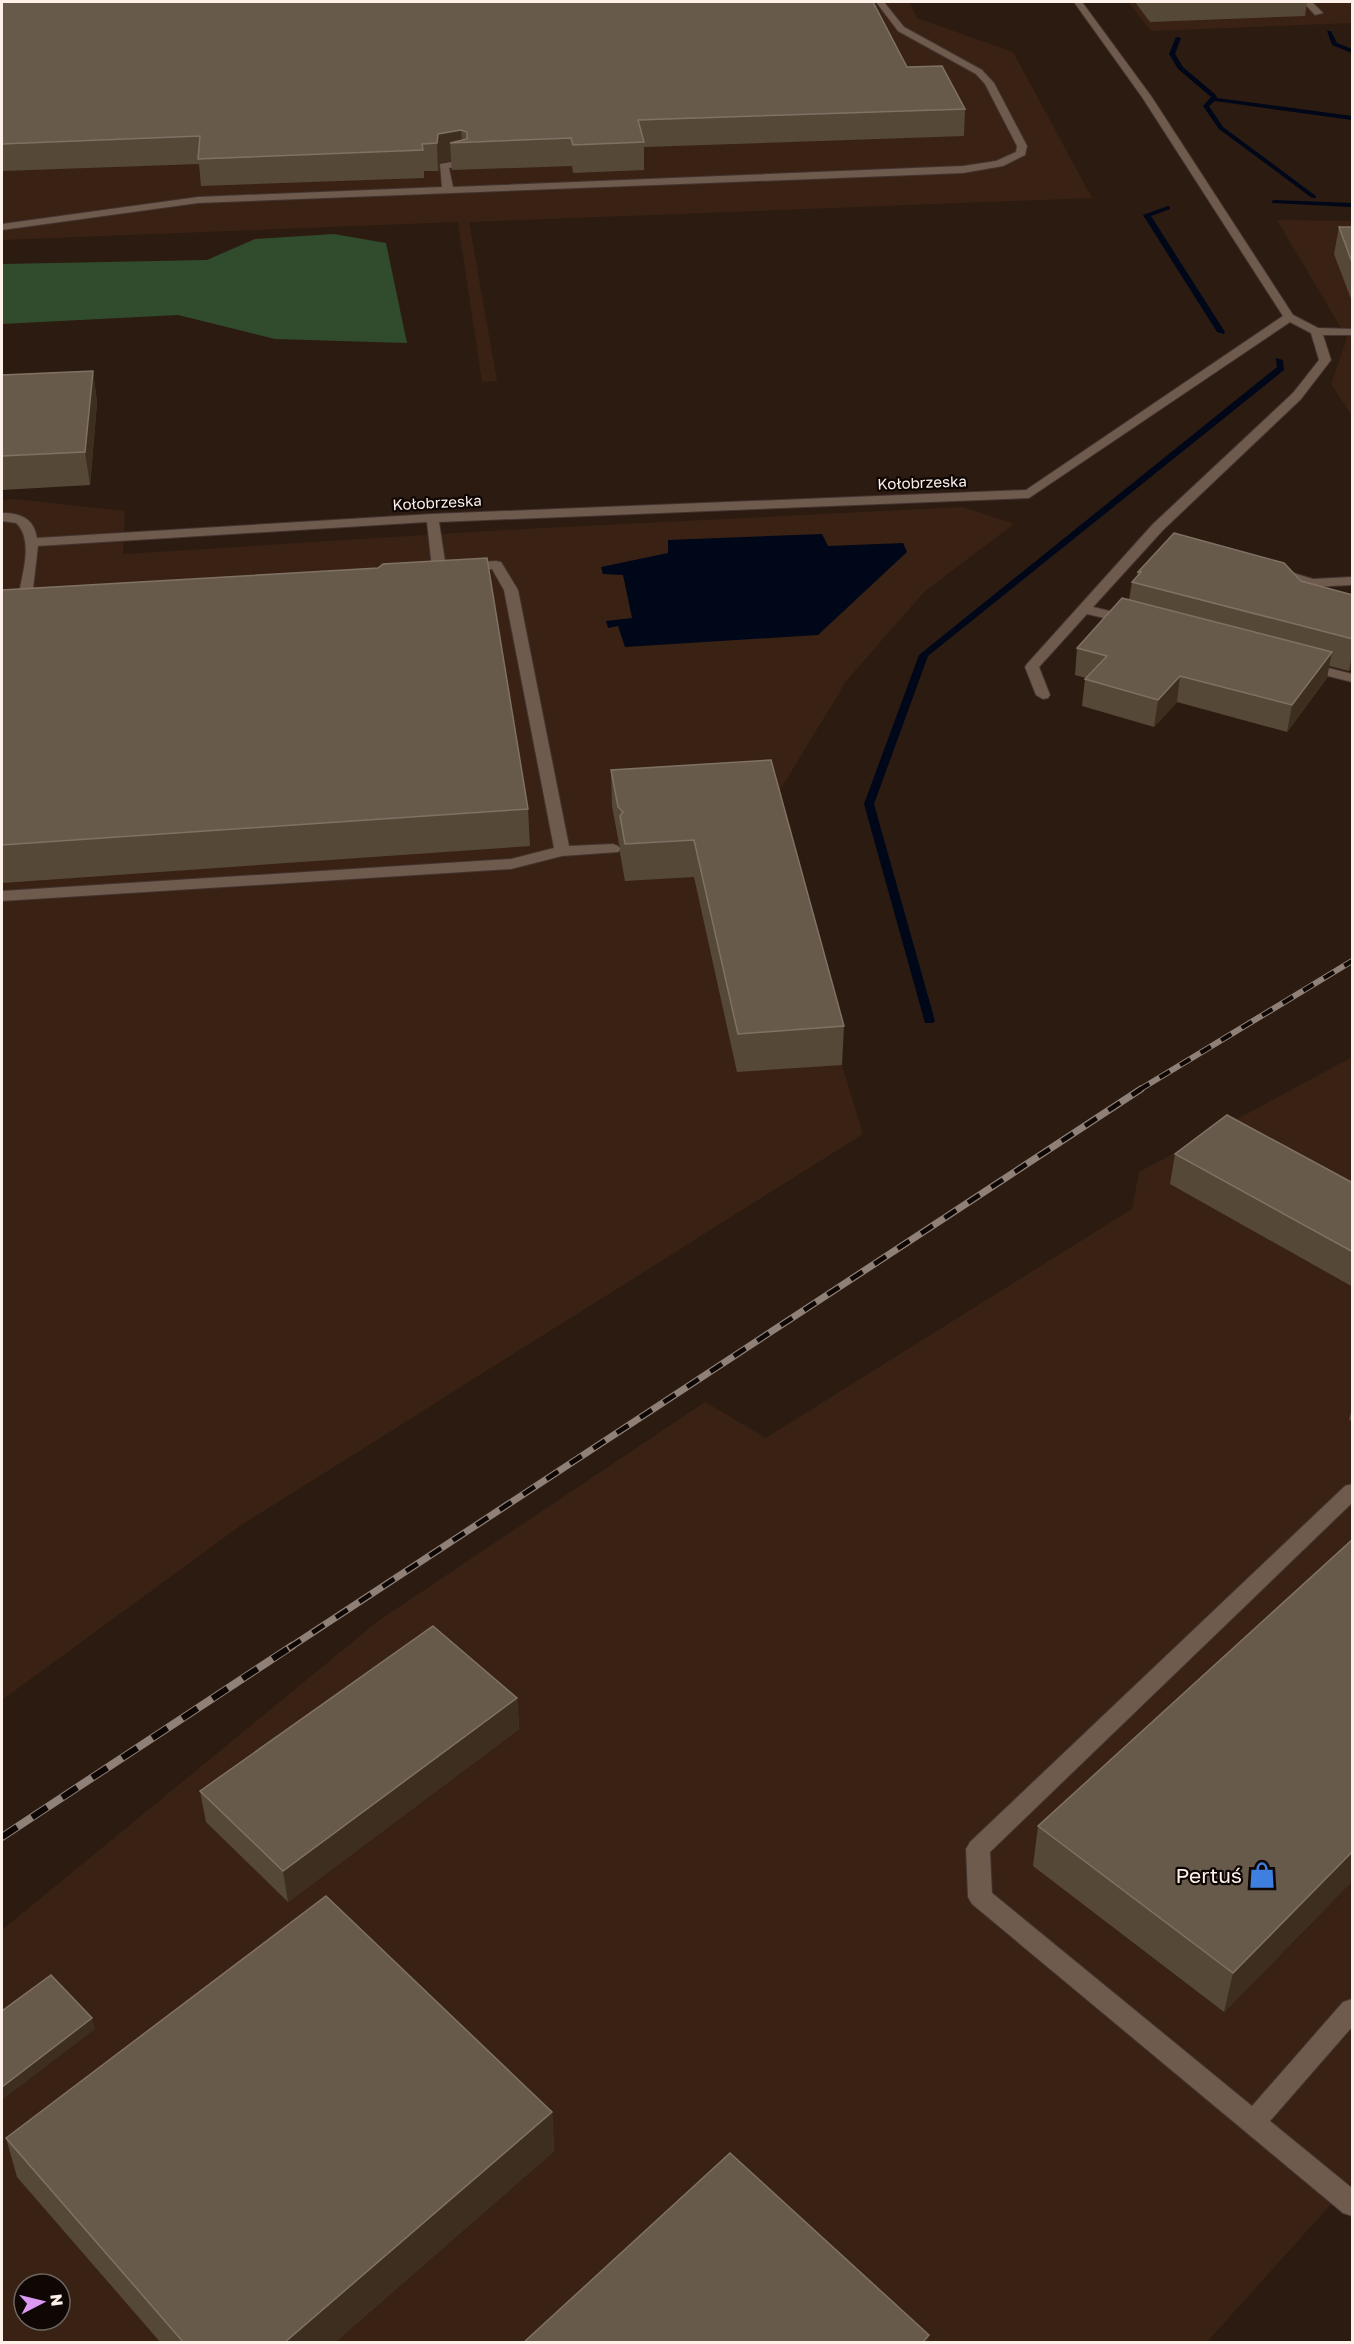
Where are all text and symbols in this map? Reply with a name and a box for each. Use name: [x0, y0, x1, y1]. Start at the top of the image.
street label: Kołobrzeska: [877, 471, 967, 493]
street label: Kołobrzeska: [392, 491, 482, 513]
shop icon: Pertuś: [1247, 1860, 1277, 1890]
place label: Pertuś: [1175, 1862, 1242, 1888]
north arrow: [12, 2272, 72, 2332]
text: N: [46, 2293, 68, 2307]

